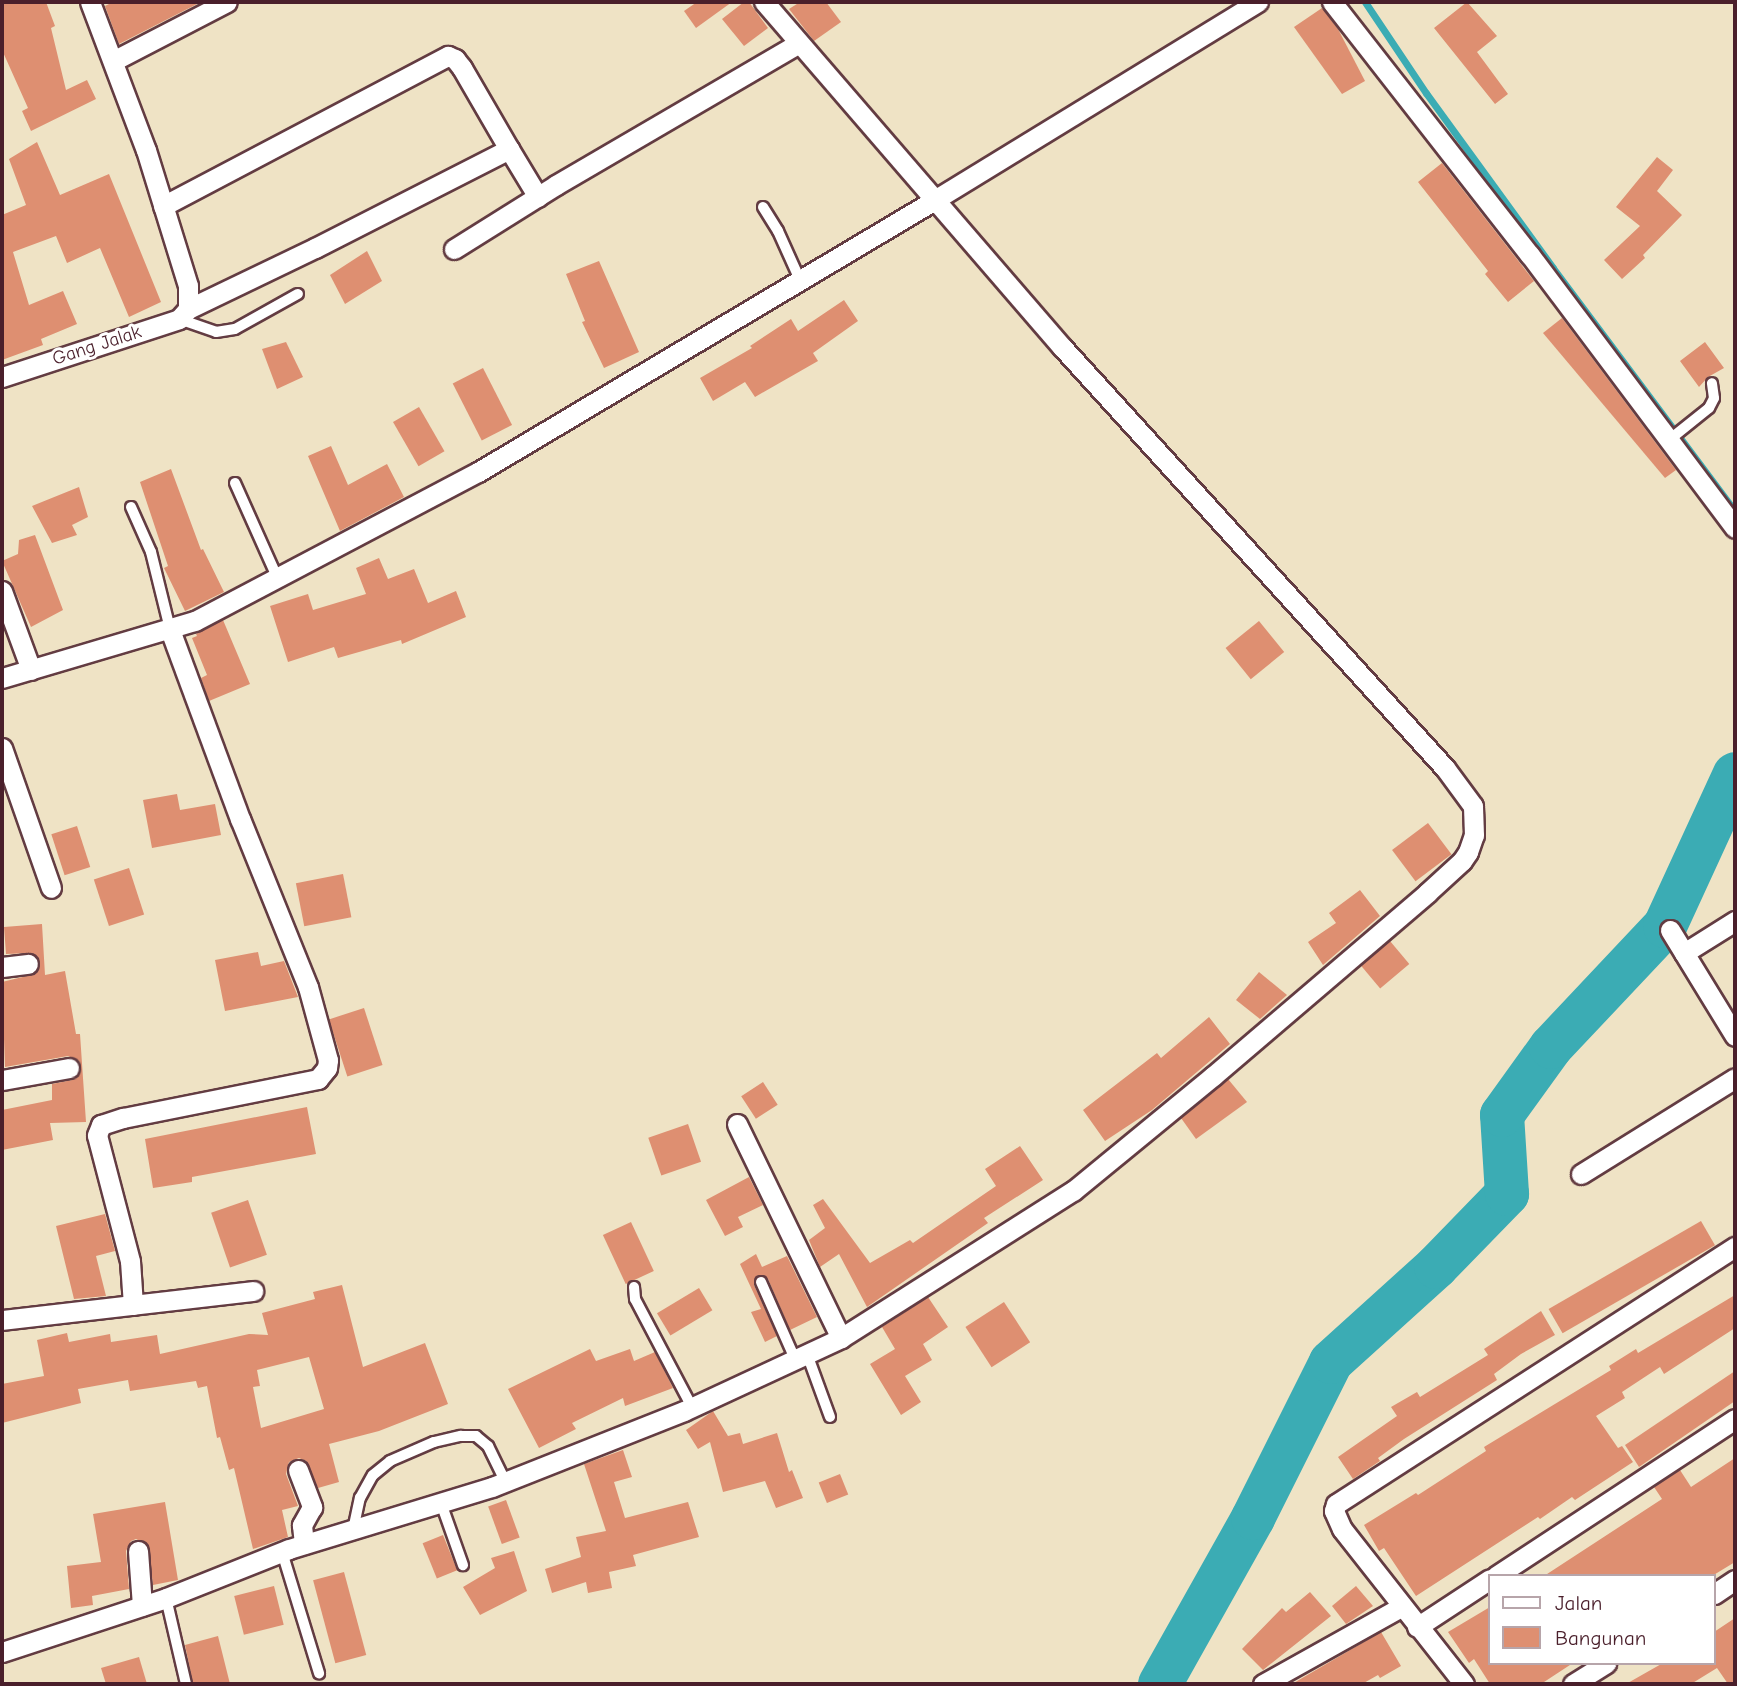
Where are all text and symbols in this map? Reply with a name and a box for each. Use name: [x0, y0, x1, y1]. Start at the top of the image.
street label: Gang Jalak: [50, 321, 144, 371]
legend: [1488, 1574, 1716, 1665]
text: Jalan: [1555, 1591, 1602, 1615]
text: Bangunan: [1555, 1626, 1646, 1650]

